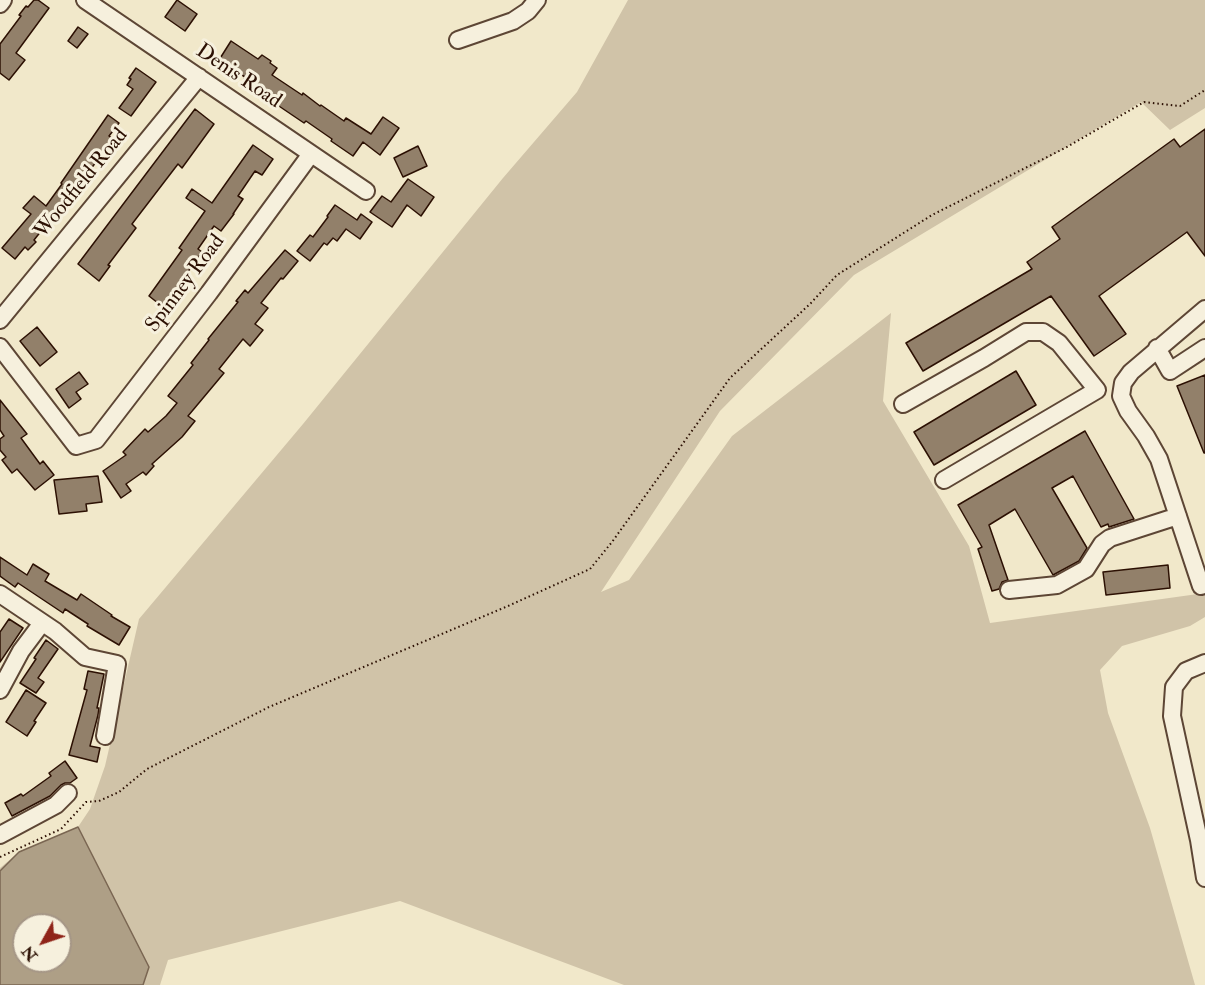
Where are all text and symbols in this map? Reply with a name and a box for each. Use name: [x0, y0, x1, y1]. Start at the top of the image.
street label: Denis Road: [190, 39, 286, 115]
street label: Woodfield Road: [30, 124, 134, 244]
street label: Spinney Road: [141, 230, 231, 338]
north arrow: [12, 913, 72, 973]
text: N: [17, 941, 42, 965]

